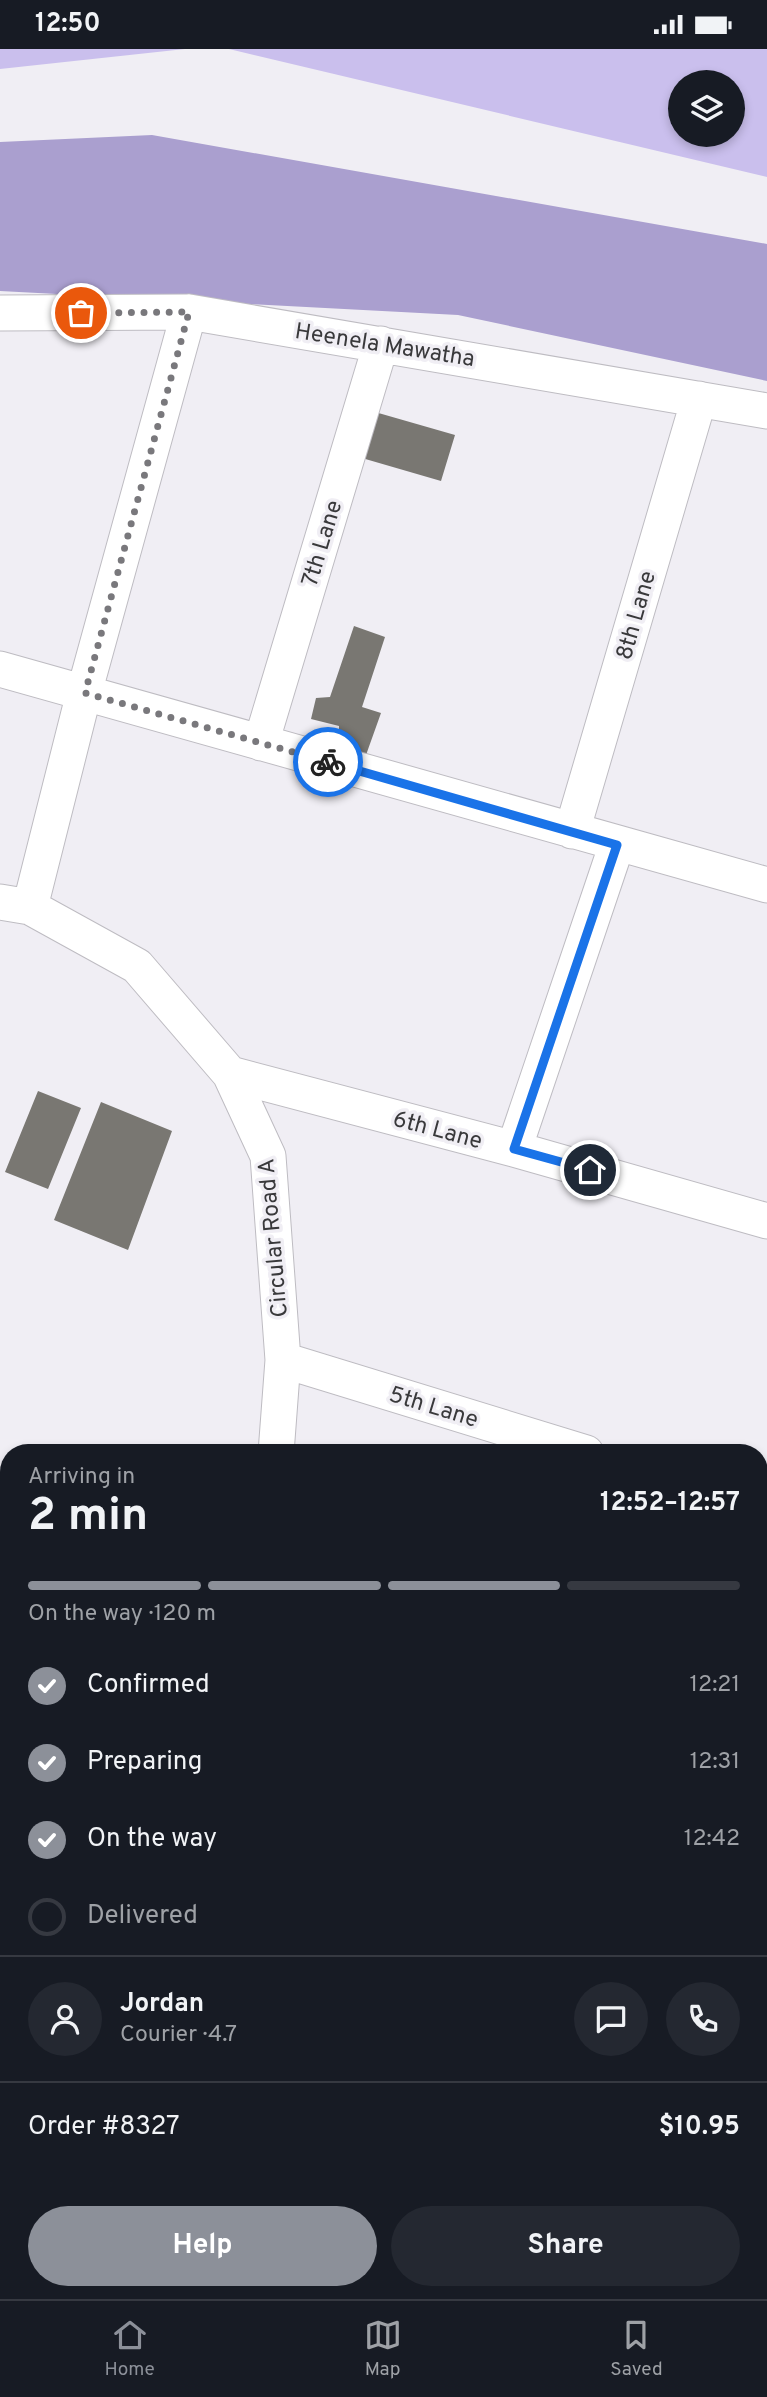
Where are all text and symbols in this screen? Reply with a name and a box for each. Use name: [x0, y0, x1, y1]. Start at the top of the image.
text: 12:50: [35, 8, 101, 41]
map controls: [668, 70, 745, 147]
button: layers: [668, 70, 745, 147]
pin: [51, 283, 111, 343]
icon: bag: [62, 294, 100, 332]
street label: Heenela Mawatha: [293, 318, 477, 375]
street label: 7th Lane: [297, 497, 350, 590]
street label: 8th Lane: [611, 568, 664, 663]
courier: [293, 727, 363, 797]
icon: bike: [309, 743, 347, 781]
street label: 6th Lane: [390, 1106, 485, 1157]
pin: [560, 1140, 620, 1200]
icon: home: [571, 1151, 609, 1189]
street label: Circular Road A: [253, 1157, 296, 1318]
street label: 5th Lane: [385, 1381, 481, 1436]
text: Arriving in: [28, 1463, 135, 1492]
text: 12:52–12:57: [600, 1487, 740, 1520]
text: 2 min: [28, 1488, 148, 1547]
text: On the way · 120 m: [28, 1600, 216, 1629]
icon: check: [28, 1667, 66, 1705]
text: Confirmed: [87, 1669, 210, 1702]
text: 12:21: [690, 1671, 740, 1700]
icon: check: [28, 1744, 66, 1782]
text: Preparing: [87, 1746, 202, 1779]
text: 12:31: [690, 1748, 740, 1777]
icon: check: [28, 1821, 66, 1859]
text: On the way: [87, 1823, 217, 1856]
text: 12:42: [684, 1825, 740, 1854]
text: Delivered: [87, 1900, 198, 1933]
button: person: [28, 1982, 102, 2056]
button: chat: [574, 1982, 648, 2056]
button: phone: [666, 1982, 740, 2056]
text: Jordan: [120, 1988, 204, 2021]
text: Courier · 4.7: [120, 2021, 237, 2050]
text: Order #8327: [28, 2111, 180, 2144]
text: $10.95: [659, 2111, 740, 2144]
button: Help: [28, 2206, 377, 2286]
button: Share: [391, 2206, 740, 2286]
tab: Home: [104, 2316, 155, 2382]
tab: Map: [364, 2316, 402, 2382]
tab: Saved: [610, 2316, 663, 2382]

